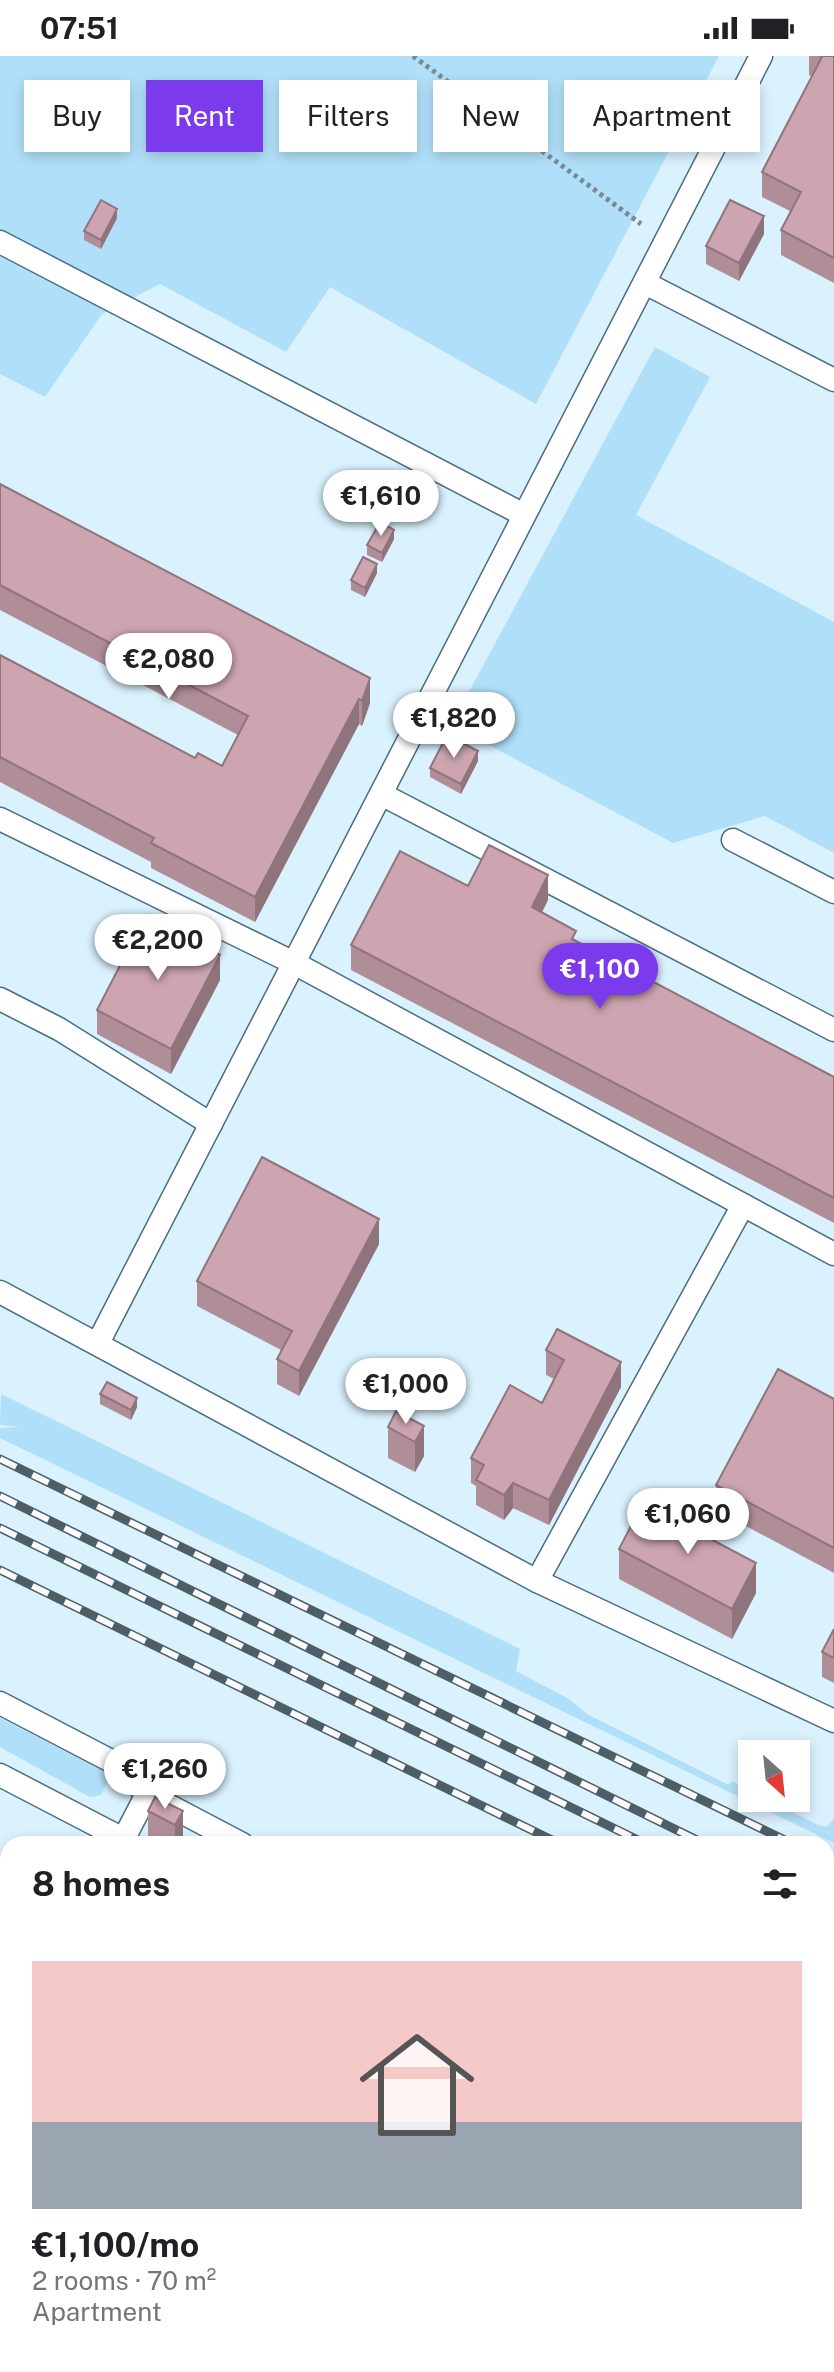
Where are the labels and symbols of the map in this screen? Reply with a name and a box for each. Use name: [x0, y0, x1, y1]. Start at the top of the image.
pin: €1,610: [316, 470, 446, 538]
pin: €2,080: [104, 633, 234, 701]
pin: €1,820: [389, 692, 519, 760]
pin: €2,200: [93, 914, 223, 982]
pin: €1,100: [535, 943, 665, 1011]
pin: €1,000: [341, 1358, 471, 1426]
pin: €1,060: [623, 1488, 753, 1556]
north arrow: [738, 1740, 810, 1812]
pin: €1,260: [100, 1743, 230, 1811]

